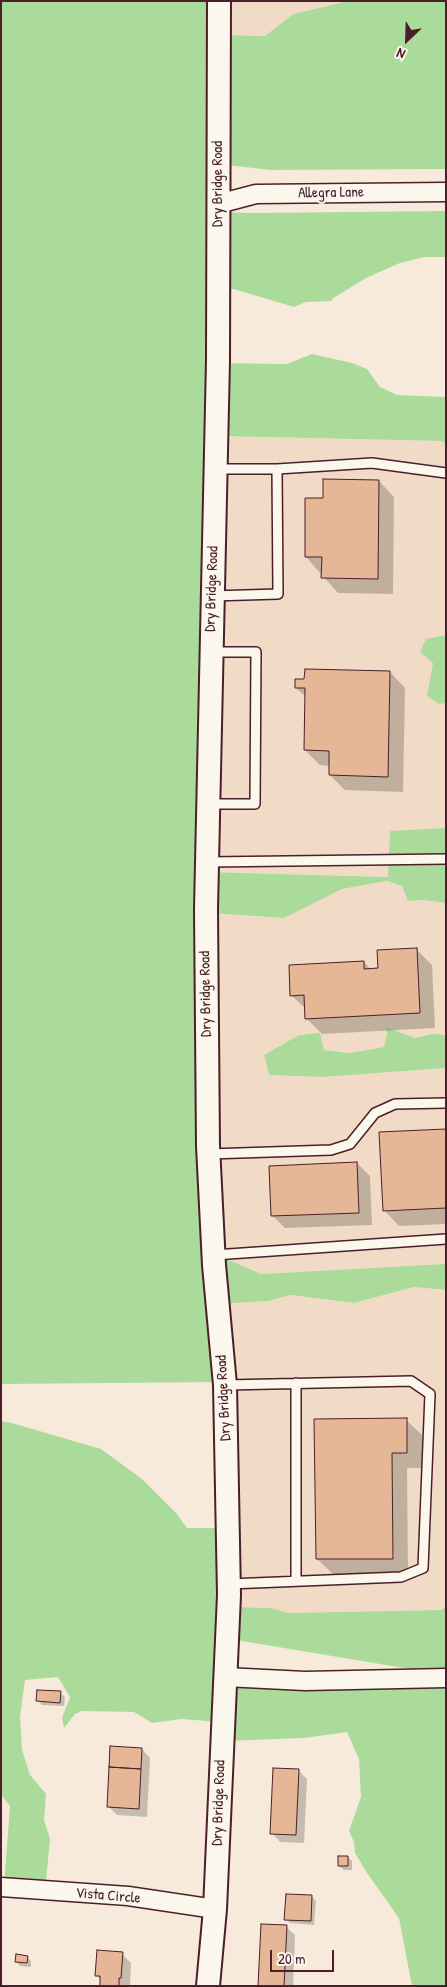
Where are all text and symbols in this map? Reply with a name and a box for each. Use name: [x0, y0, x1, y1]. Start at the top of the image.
north arrow: [382, 15, 432, 65]
text: N: [393, 44, 408, 64]
street label: Dry Bridge Road: [209, 141, 227, 227]
street label: Allegra Lane: [298, 183, 364, 203]
street label: Dry Bridge Road: [202, 546, 222, 632]
street label: Dry Bridge Road: [196, 951, 216, 1037]
street label: Dry Bridge Road: [213, 1355, 235, 1441]
street label: Dry Bridge Road: [209, 1760, 229, 1846]
street label: Vista Circle: [75, 1884, 141, 1908]
scale bar: [272, 1940, 336, 1972]
text: 20 m: [278, 1948, 305, 1969]

